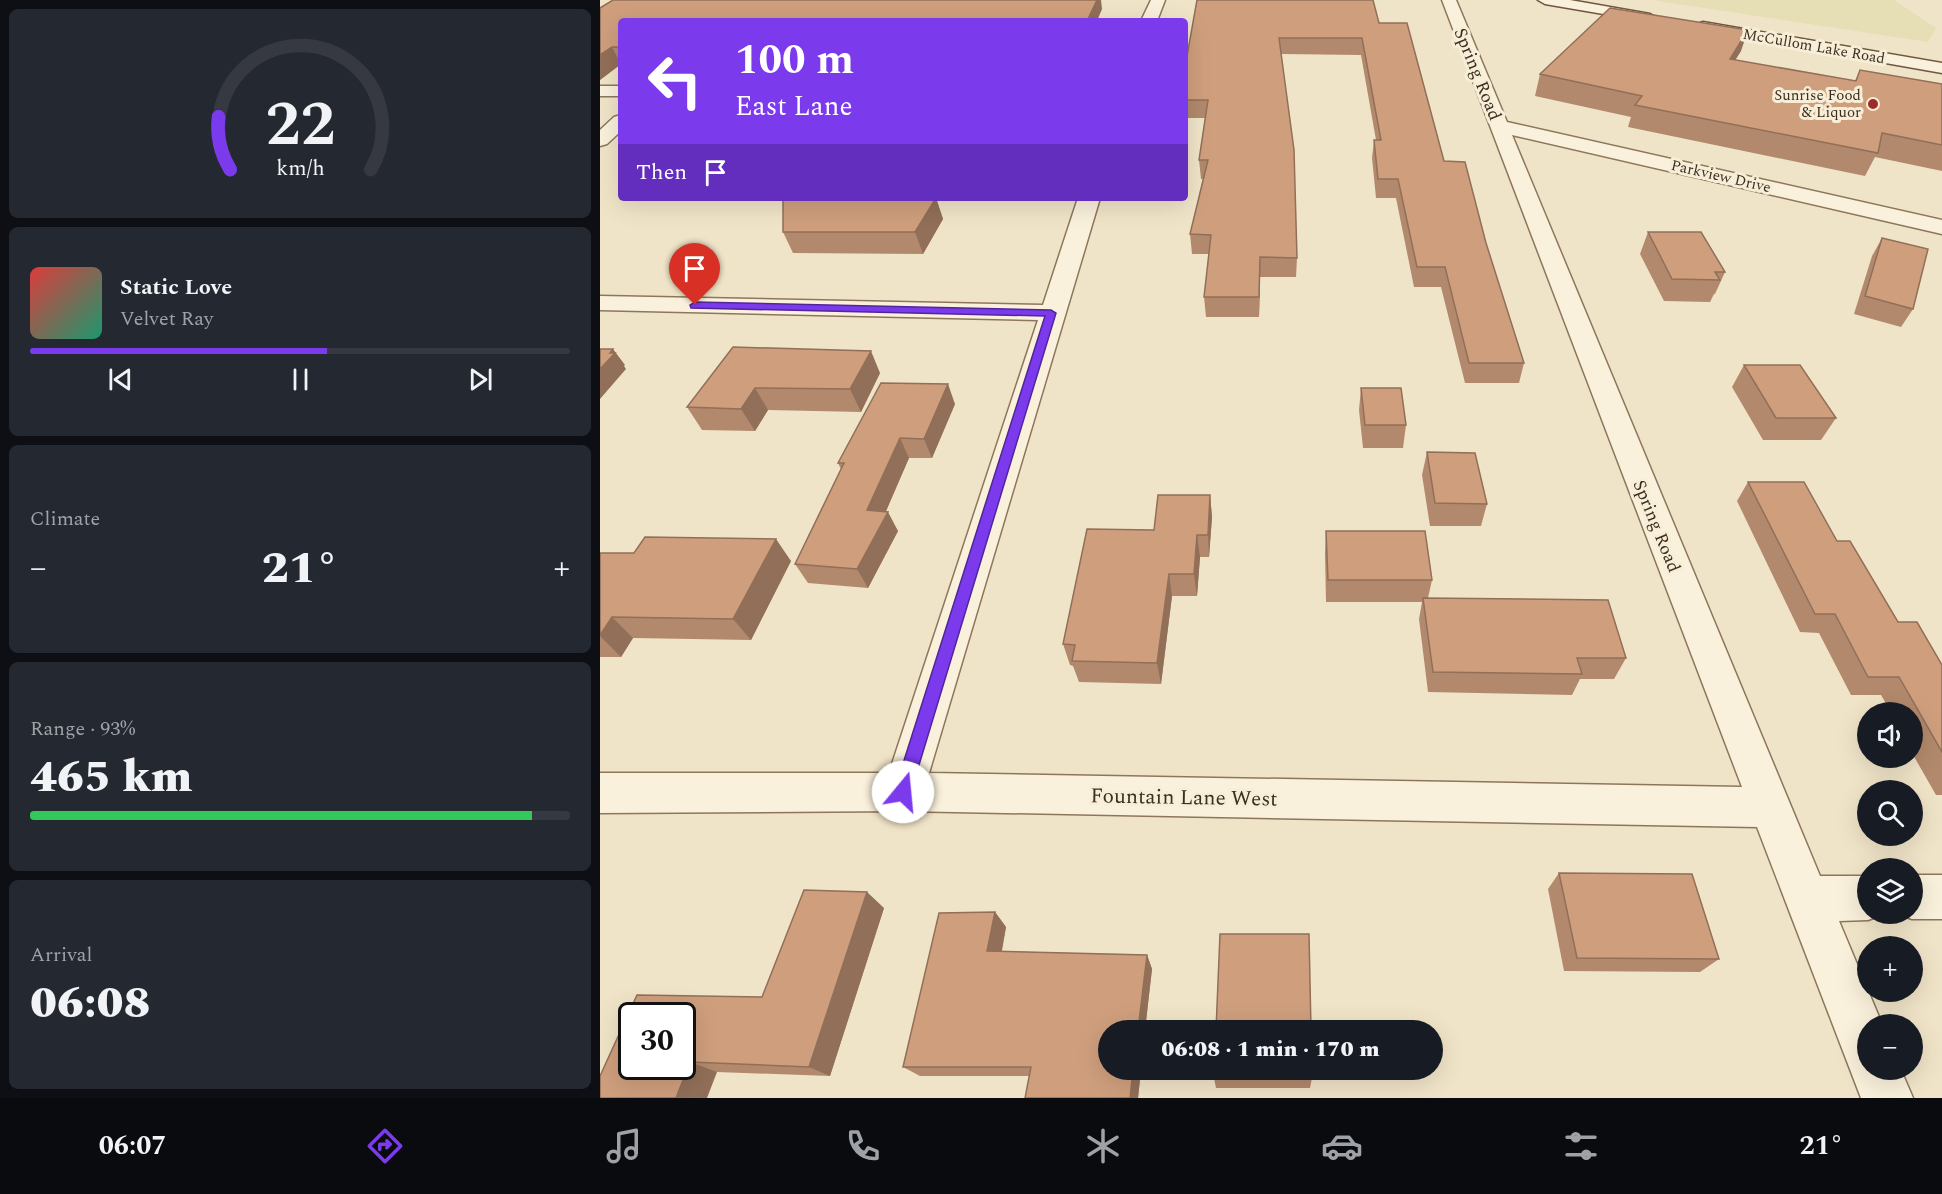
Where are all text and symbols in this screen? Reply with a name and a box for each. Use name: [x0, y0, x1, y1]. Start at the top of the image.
street label: McCullom Lake Road: [1741, 23, 1887, 70]
street label: Spring Road: [1447, 24, 1508, 125]
text: 100 m: [735, 29, 854, 92]
icon: left: [636, 42, 714, 120]
text: 22: [265, 79, 335, 174]
place label: Sunrise Food & Liquor: [1774, 84, 1861, 124]
text: East Lane: [735, 86, 853, 128]
marker: Sunrise Food & Liquor: [1866, 97, 1880, 111]
text: km/h: [276, 153, 324, 186]
street label: Parkview Drive: [1669, 154, 1773, 199]
text: Then: [636, 156, 687, 189]
icon: arrive: [699, 156, 732, 189]
pin: [669, 243, 720, 305]
icon: arrive: [678, 252, 711, 285]
text: Static Love: [120, 271, 232, 304]
text: Velvet Ray: [120, 304, 213, 334]
icon: previous: [104, 363, 137, 396]
icon: pause: [284, 363, 317, 396]
icon: next: [464, 363, 497, 396]
street label: Spring Road: [1626, 476, 1687, 577]
text: Climate: [30, 504, 100, 534]
text: 21°: [262, 534, 338, 603]
text: −: [30, 543, 47, 593]
text: +: [553, 543, 570, 593]
map controls: [1857, 702, 1923, 1080]
button: sound: [1857, 702, 1923, 768]
text: Range · 93%: [30, 714, 135, 744]
text: 465 km: [30, 743, 192, 812]
position arrow: [871, 760, 935, 824]
street label: Fountain Lane West: [1090, 780, 1278, 816]
button: search: [1857, 780, 1923, 846]
button: layers: [1857, 858, 1923, 924]
button: +: [1857, 936, 1923, 1002]
text: Arrival: [30, 940, 92, 970]
text: 06:08: [30, 969, 151, 1038]
speed limit sign: 30: [618, 1002, 696, 1080]
button: −: [1857, 1014, 1923, 1080]
text: 06:08 · 1 min · 170 m: [1161, 1033, 1380, 1066]
text: 06:07: [99, 1125, 166, 1167]
icon: directions: [364, 1125, 406, 1167]
icon: music: [603, 1125, 645, 1167]
icon: phone: [842, 1125, 884, 1167]
icon: climate: [1082, 1125, 1124, 1167]
icon: car: [1321, 1125, 1363, 1167]
icon: filters: [1560, 1125, 1602, 1167]
text: 21°: [1800, 1125, 1843, 1167]

